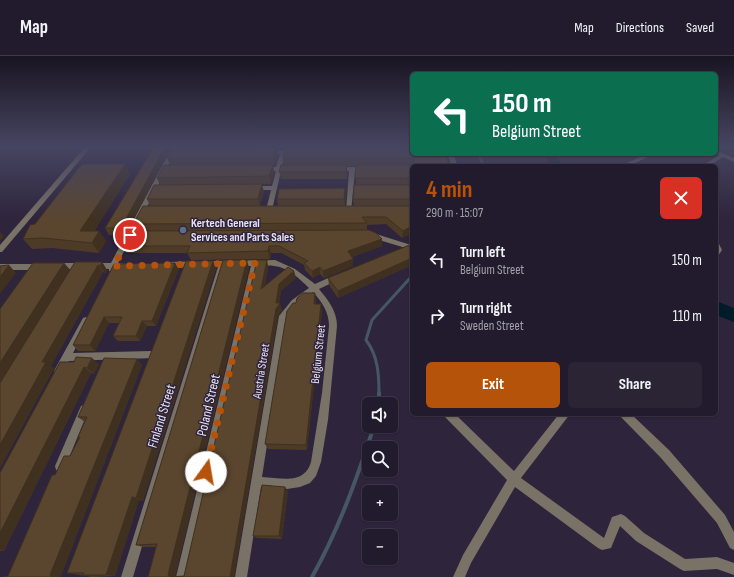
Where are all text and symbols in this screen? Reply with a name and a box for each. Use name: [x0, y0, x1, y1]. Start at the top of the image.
text: Map: [20, 16, 48, 39]
text: Map: [574, 19, 594, 36]
text: Directions: [616, 19, 664, 36]
text: Saved: [686, 19, 714, 36]
text: 150 m: [492, 87, 552, 120]
icon: left: [426, 88, 478, 140]
text: Belgium Street: [492, 121, 581, 142]
text: 4 min: [426, 175, 472, 204]
button: close: [660, 177, 702, 219]
text: 290 m · 15:07: [426, 205, 483, 221]
place label: Kertech General Services and Parts Sales: [191, 216, 294, 245]
pin: [113, 218, 147, 252]
icon: arrive: [119, 224, 141, 246]
marker: Kertech General Services and Parts Sales: [178, 225, 188, 235]
text: Turn left: [460, 243, 505, 262]
icon: left: [426, 249, 448, 271]
text: 150 m: [672, 251, 702, 270]
text: Belgium Street: [460, 262, 524, 278]
text: Turn right: [460, 299, 512, 318]
icon: right: [426, 305, 448, 327]
text: 110 m: [673, 307, 702, 326]
text: Sweden Street: [460, 318, 524, 334]
street label: Belgium Street: [308, 323, 329, 384]
street label: Austria Street: [250, 342, 273, 401]
button: Exit: [426, 362, 560, 408]
button: Share: [568, 362, 702, 408]
street label: Poland Street: [193, 372, 224, 438]
street label: Finland Street: [144, 382, 179, 450]
map controls: [362, 397, 398, 565]
button: sound: [362, 397, 398, 433]
button: search: [362, 441, 398, 477]
position arrow: [185, 451, 227, 493]
button: +: [362, 485, 398, 521]
button: −: [362, 529, 398, 565]

